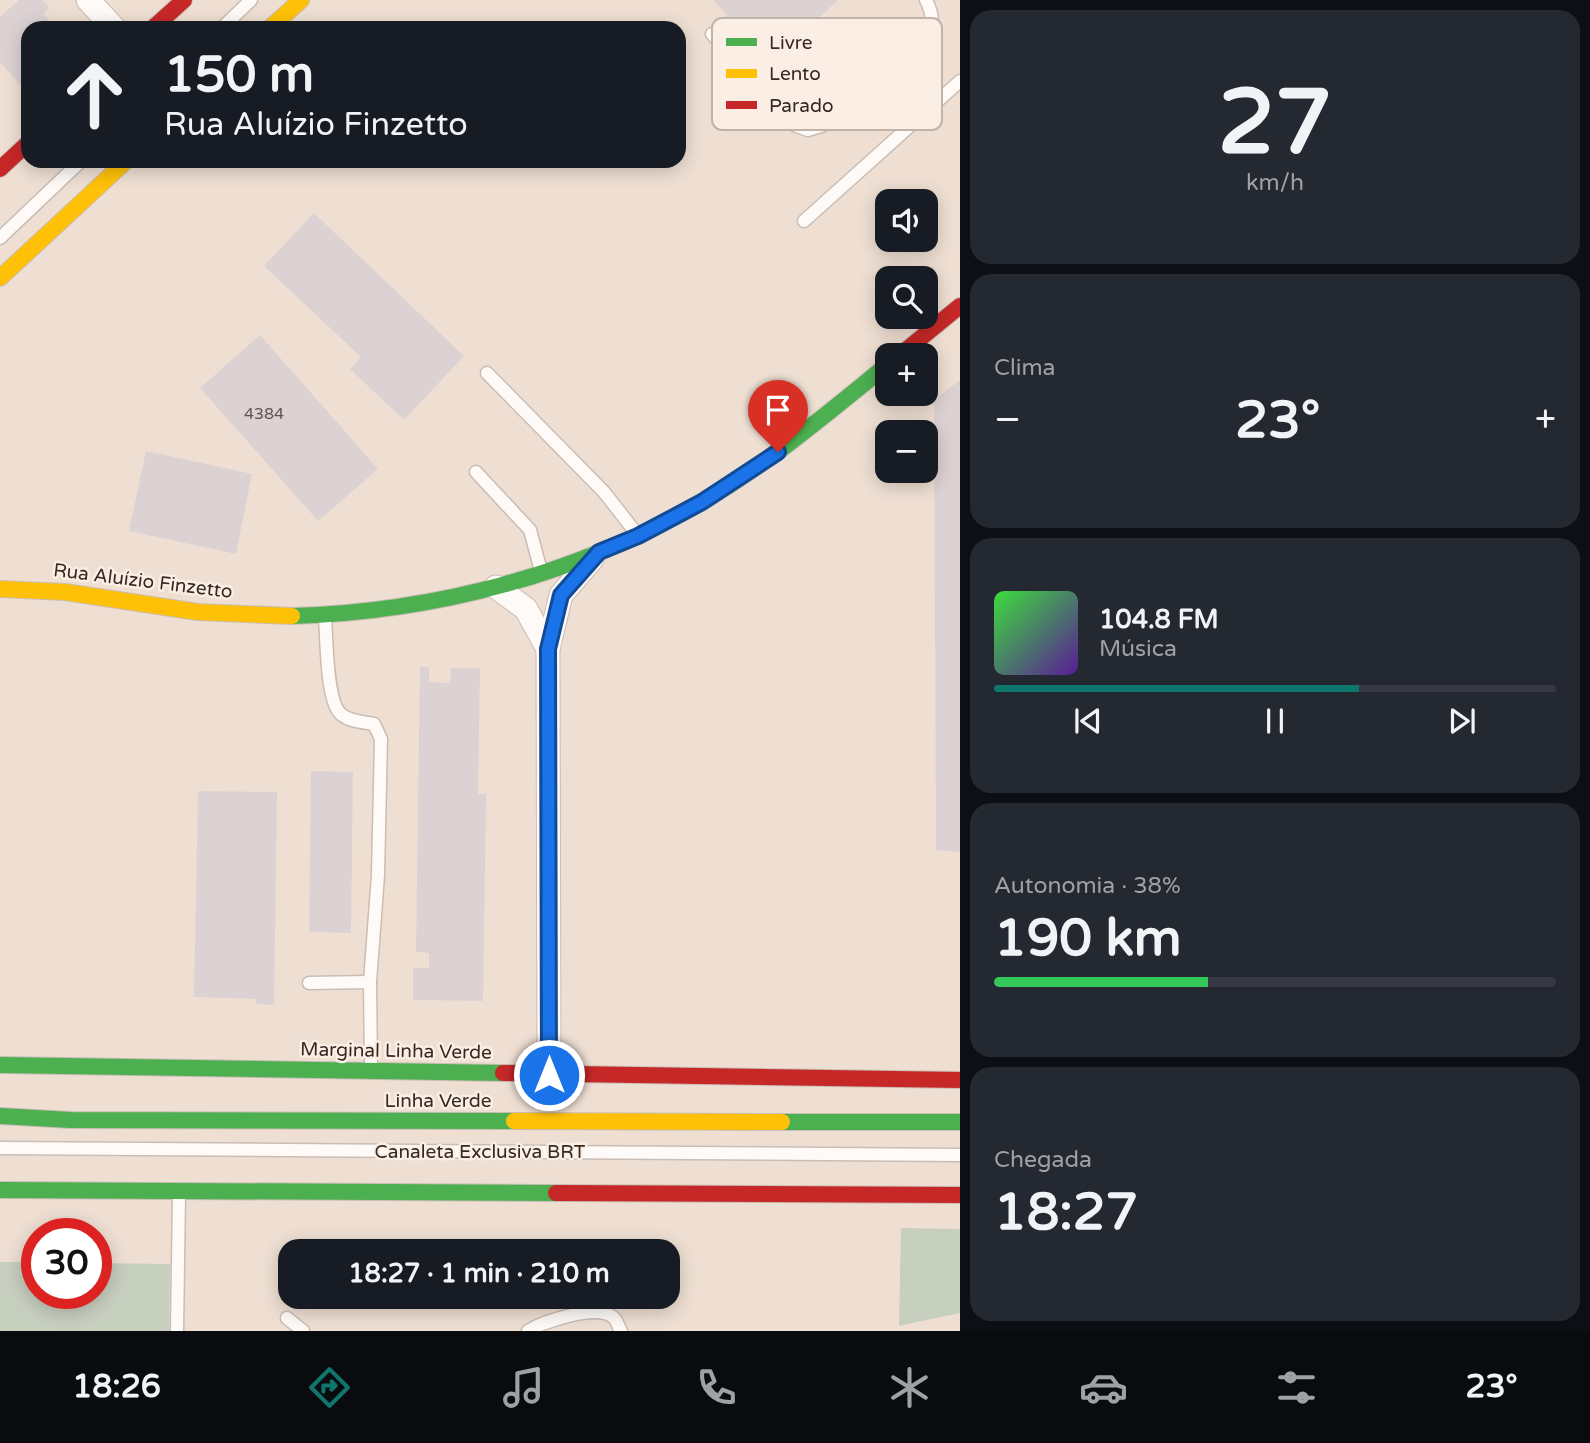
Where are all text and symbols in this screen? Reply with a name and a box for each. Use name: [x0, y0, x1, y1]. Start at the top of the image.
legend: [712, 18, 942, 130]
text: Livre: [769, 32, 813, 54]
text: 150 m: [164, 46, 314, 105]
icon: ahead: [49, 49, 140, 140]
text: Lento: [769, 63, 821, 85]
text: 27: [1218, 68, 1332, 178]
text: Parado: [769, 95, 833, 117]
text: Rua Aluízio Finzetto: [164, 106, 468, 144]
text: km/h: [1246, 169, 1304, 197]
map controls: [875, 189, 938, 483]
button: sound: [875, 189, 938, 252]
button: search: [875, 266, 938, 329]
button: +: [875, 343, 938, 406]
text: Clima: [994, 354, 1055, 382]
pin: [748, 380, 808, 452]
text: 23°: [1235, 389, 1320, 452]
icon: arrive: [759, 391, 797, 429]
text: −: [994, 397, 1021, 443]
text: +: [1535, 397, 1556, 443]
house number: 4384: [244, 404, 284, 424]
button: −: [875, 420, 938, 483]
street label: Rua Aluízio Finzetto: [52, 559, 234, 603]
text: 104.8 FM: [1099, 604, 1219, 635]
text: Música: [1099, 635, 1177, 663]
icon: previous: [1069, 702, 1107, 740]
icon: pause: [1256, 702, 1294, 740]
icon: next: [1443, 702, 1481, 740]
text: Autonomia · 38%: [994, 872, 1181, 900]
text: 190 km: [994, 907, 1182, 970]
street label: Marginal Linha Verde: [300, 1038, 492, 1064]
position arrow: [512, 1038, 586, 1112]
street label: Linha Verde: [384, 1090, 492, 1112]
street label: Canaleta Exclusiva BRT: [375, 1141, 586, 1163]
text: Chegada: [994, 1146, 1092, 1174]
text: 18:27: [994, 1181, 1138, 1244]
speed limit sign: 30: [21, 1218, 112, 1309]
text: 18:27 · 1 min · 210 m: [348, 1258, 610, 1289]
icon: directions: [305, 1363, 354, 1412]
icon: music: [499, 1363, 548, 1412]
icon: phone: [692, 1363, 741, 1412]
icon: climate: [885, 1363, 934, 1412]
icon: car: [1079, 1363, 1128, 1412]
icon: filters: [1272, 1363, 1321, 1412]
text: 18:26: [72, 1368, 161, 1406]
text: 23°: [1465, 1368, 1518, 1406]

